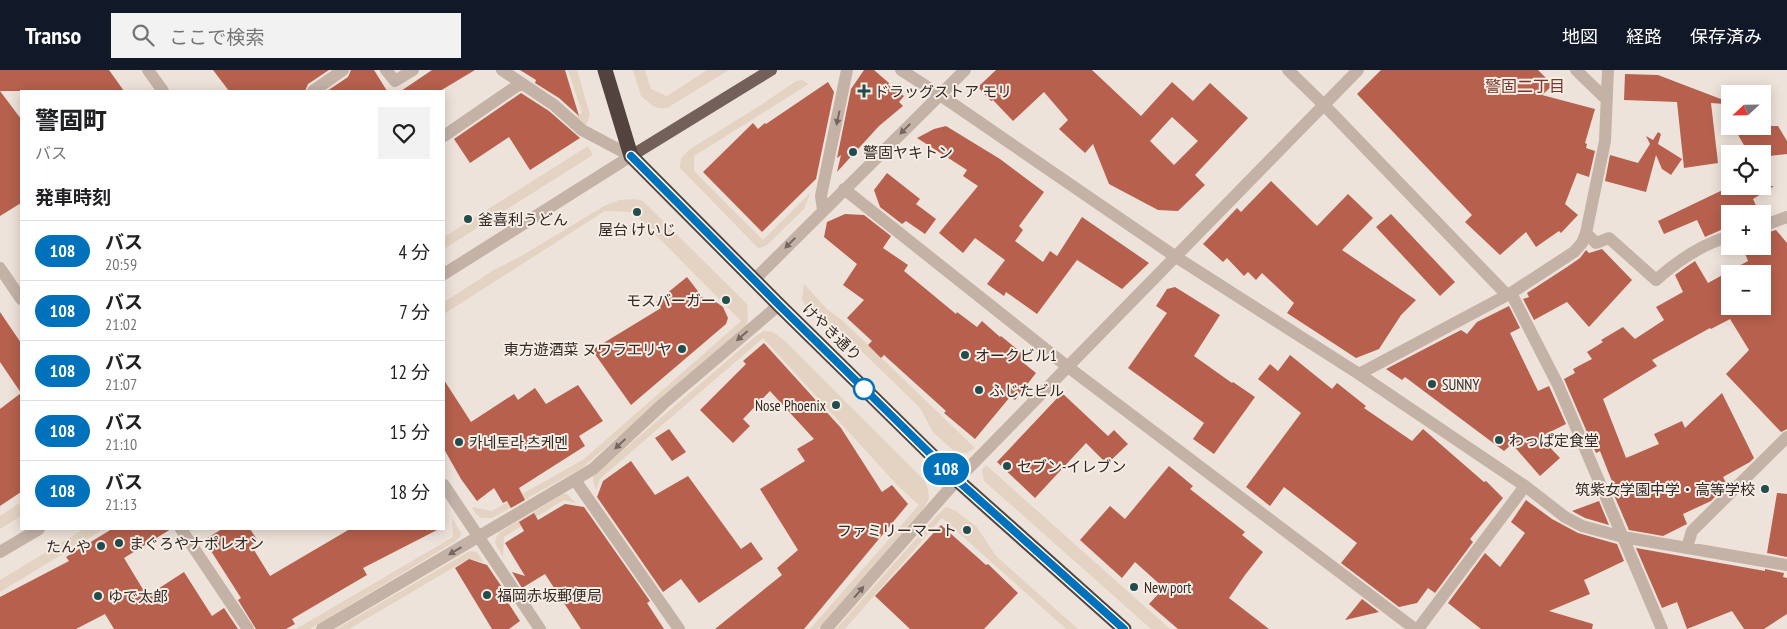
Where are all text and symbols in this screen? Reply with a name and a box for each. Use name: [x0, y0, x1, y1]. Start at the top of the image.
search box: [111, 13, 461, 58]
text: Transo: [25, 20, 81, 51]
icon: search: [129, 21, 157, 49]
text: ここで検索: [169, 25, 264, 49]
text: 地図: [1562, 25, 1598, 48]
text: 経路: [1626, 25, 1662, 48]
text: 保存済み: [1690, 25, 1762, 48]
district label: 警固二丁目: [1485, 76, 1565, 96]
place label: ドラッグストア モリ: [874, 82, 1012, 101]
marker: ドラッグストア モリ: [858, 85, 870, 97]
north arrow: [1721, 85, 1771, 135]
map controls: [1721, 85, 1771, 315]
text: 警固町: [35, 105, 107, 136]
button: heart: [378, 107, 430, 159]
one-way arrow: [834, 110, 842, 125]
one-way arrow: [899, 123, 911, 135]
text: バス: [35, 143, 67, 163]
place label: 警固ヤキトン: [863, 143, 953, 162]
button: locate: [1721, 145, 1771, 195]
marker: 警固ヤキトン: [847, 146, 859, 158]
text: 発車時刻: [35, 185, 111, 209]
button: +: [1721, 205, 1771, 255]
marker: 屋台 けいじ: [631, 206, 643, 218]
place label: 釜喜利うどん: [478, 210, 568, 229]
marker: 釜喜利うどん: [462, 213, 474, 225]
place label: 屋台 けいじ: [598, 220, 676, 239]
text: バス: [105, 230, 143, 254]
one-way arrow: [784, 237, 796, 249]
text: 108: [50, 239, 75, 262]
text: 4 分: [398, 240, 430, 264]
text: 20:59: [105, 254, 137, 274]
button: −: [1721, 265, 1771, 315]
text: バス: [105, 290, 143, 314]
place label: モスバーガー: [626, 291, 716, 310]
marker: モスバーガー: [720, 294, 732, 306]
text: 108: [50, 299, 75, 322]
street label: けやき通り: [798, 299, 866, 365]
text: 7 分: [399, 300, 430, 324]
text: 21:02: [105, 314, 137, 334]
one-way arrow: [735, 331, 748, 342]
place label: 東方遊酒菜 ヌワラエリヤ: [504, 340, 672, 359]
marker: 東方遊酒菜 ヌワラエリヤ: [676, 343, 688, 355]
place label: オークビル1: [975, 346, 1057, 365]
marker: オークビル1: [959, 349, 971, 361]
text: バス: [105, 350, 143, 374]
text: 108: [50, 359, 75, 382]
text: 12 分: [390, 360, 430, 384]
text: 21:07: [105, 374, 137, 394]
place label: SUNNY: [1442, 375, 1479, 394]
unlabelled marker: [853, 378, 875, 400]
marker: SUNNY: [1426, 378, 1438, 390]
place label: ふじたビル: [989, 381, 1064, 400]
marker: ふじたビル: [973, 384, 985, 396]
place label: Nose Phoenix: [755, 396, 826, 415]
marker: Nose Phoenix: [830, 399, 842, 411]
text: バス: [105, 410, 143, 434]
text: 108: [50, 419, 75, 442]
text: 15 分: [390, 420, 430, 444]
place label: わっぱ定食堂: [1509, 431, 1599, 450]
place label: 카네토라,츠케멘: [469, 433, 568, 452]
text: 21:10: [105, 434, 137, 454]
marker: わっぱ定食堂: [1493, 434, 1505, 446]
marker: 카네토라,츠케멘: [453, 436, 465, 448]
one-way arrow: [614, 438, 626, 450]
line badge: 108: [917, 453, 975, 485]
text: 108: [933, 457, 959, 480]
place label: セブン-イレブン: [1017, 457, 1126, 476]
marker: セブン-イレブン: [1001, 460, 1013, 472]
text: バス: [105, 470, 143, 494]
text: 108: [50, 479, 75, 502]
text: 18 分: [390, 480, 430, 504]
place label: 筑紫女学園中学・高等学校: [1575, 480, 1755, 499]
marker: 筑紫女学園中学・高等学校: [1759, 483, 1771, 495]
text: 21:13: [105, 494, 137, 514]
place label: ファミリーマート: [837, 521, 957, 540]
marker: ファミリーマート: [961, 524, 973, 536]
place label: まぐろやナポレオン: [129, 534, 264, 553]
place label: たんや: [46, 537, 91, 556]
marker: まぐろやナポレオン: [113, 537, 125, 549]
marker: たんや: [95, 540, 107, 552]
one-way arrow: [447, 547, 462, 555]
place label: New port: [1144, 578, 1192, 597]
marker: New port: [1128, 581, 1140, 593]
place label: 福岡赤坂郵便局: [497, 586, 602, 605]
one-way arrow: [853, 586, 864, 599]
place label: ゆで太郎: [108, 587, 168, 606]
marker: 福岡赤坂郵便局: [481, 589, 493, 601]
marker: ゆで太郎: [92, 590, 104, 602]

